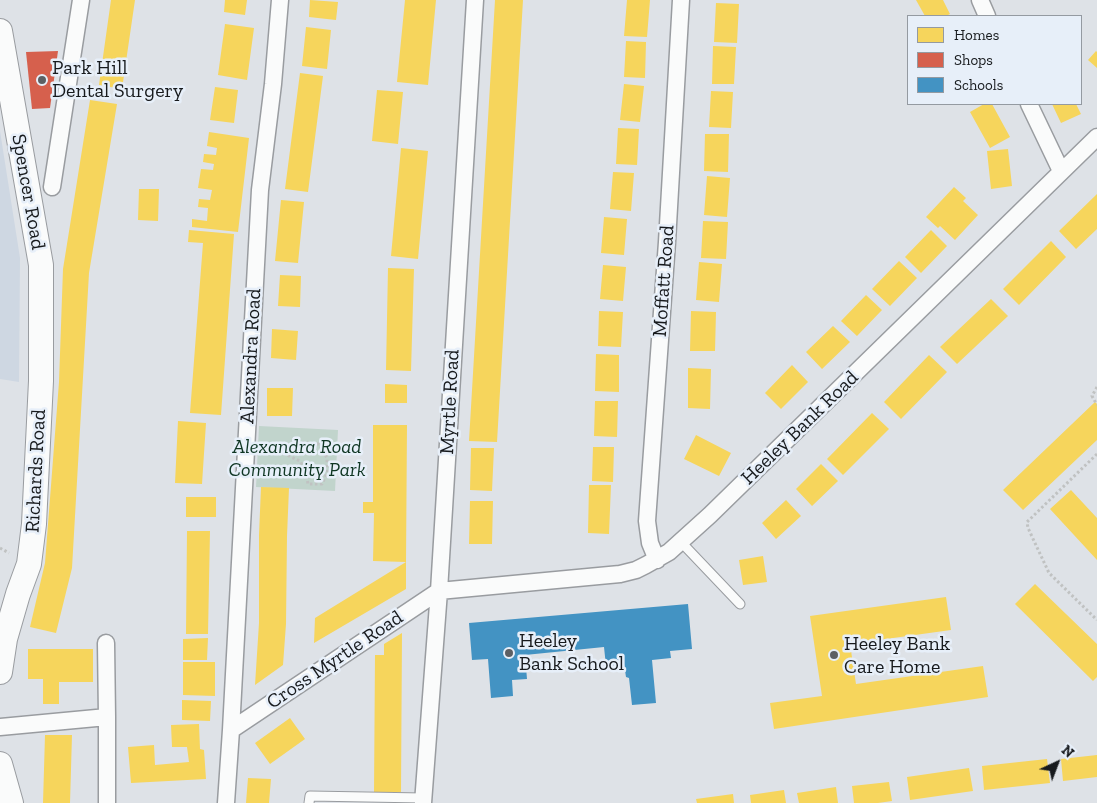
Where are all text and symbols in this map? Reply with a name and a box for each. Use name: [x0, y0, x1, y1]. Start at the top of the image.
legend: [907, 15, 1082, 105]
text: Homes: [954, 26, 999, 44]
text: Shops: [954, 51, 993, 69]
place label: Park Hill Dental Surgery: [52, 56, 183, 103]
marker: Park Hill Dental Surgery: [36, 74, 48, 86]
text: Schools: [954, 76, 1003, 94]
street label: Spencer Road: [6, 132, 50, 252]
street label: Moffatt Road: [648, 224, 680, 338]
street label: Alexandra Road: [235, 288, 267, 424]
street label: Myrtle Road: [435, 349, 465, 455]
street label: Heeley Bank Road: [736, 366, 864, 490]
street label: Richards Road: [21, 409, 51, 533]
park label: Alexandra Road Community Park: [228, 435, 366, 482]
street label: Cross Myrtle Road: [262, 606, 408, 714]
place label: Heeley Bank School: [519, 629, 624, 676]
place label: Heeley Bank Care Home: [844, 632, 950, 679]
marker: Heeley Bank School: [503, 647, 515, 659]
marker: Heeley Bank Care Home: [828, 649, 840, 661]
north arrow: [1032, 738, 1082, 788]
text: N: [1058, 742, 1077, 762]

